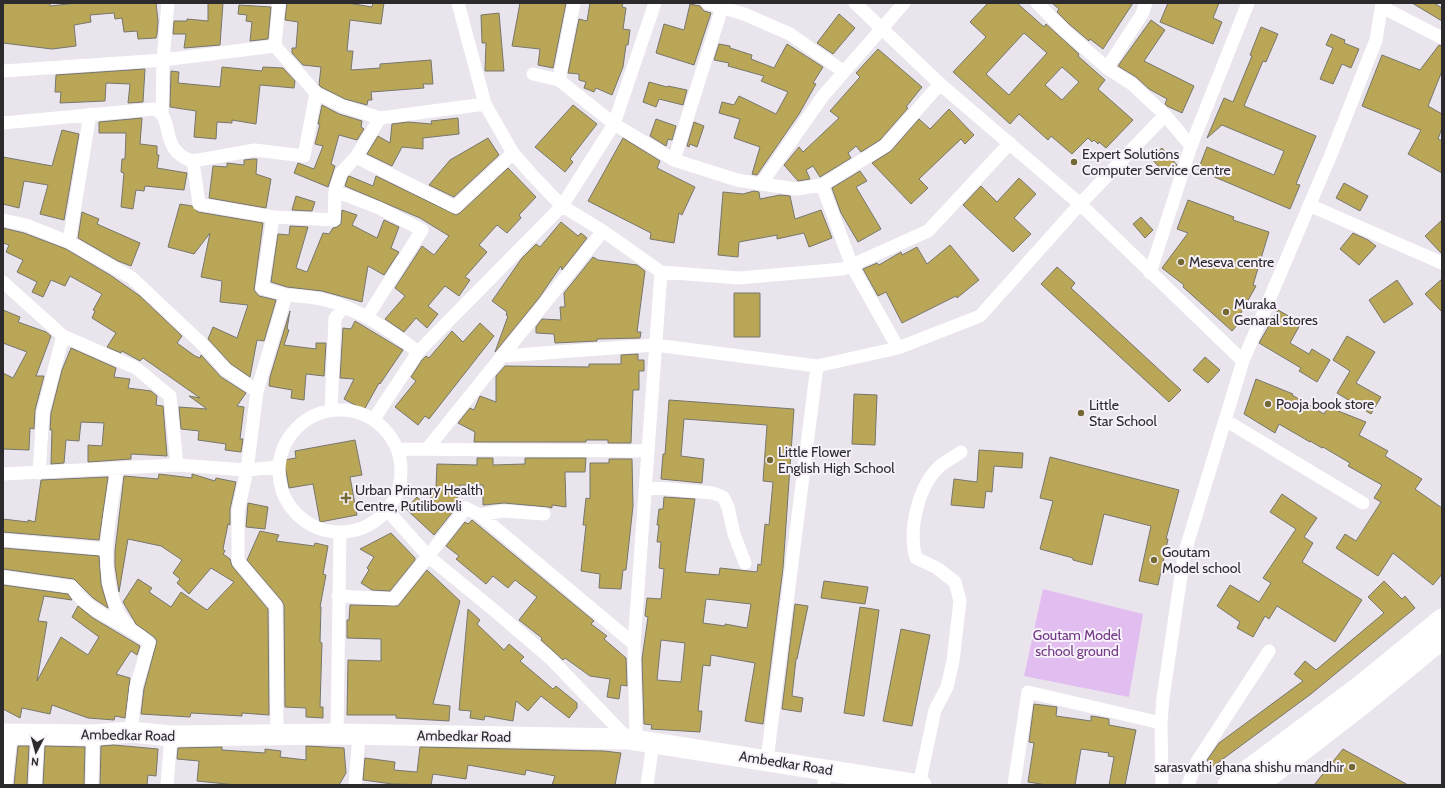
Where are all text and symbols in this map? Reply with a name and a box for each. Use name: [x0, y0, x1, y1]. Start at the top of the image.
place label: Expert Solutions Computer Service Centre: [1082, 145, 1231, 179]
marker: Expert Solutions Computer Service Centre: [1069, 157, 1079, 167]
place label: Meseva centre: [1189, 253, 1274, 271]
marker: Meseva centre: [1176, 257, 1186, 267]
place label: Muraka Genaral stores: [1234, 295, 1318, 329]
marker: Muraka Genaral stores: [1221, 307, 1231, 317]
place label: Pooja book store: [1276, 395, 1374, 413]
place label: Little Star School: [1089, 396, 1157, 430]
marker: Pooja book store: [1263, 399, 1273, 409]
marker: Little Star School: [1076, 408, 1086, 418]
place label: Little Flower English High School: [778, 443, 895, 477]
marker: Little Flower English High School: [765, 455, 775, 465]
place label: Urban Primary Health Centre, Putilibowli: [355, 481, 483, 515]
marker: Urban Primary Health Centre, Putilibowli: [340, 492, 352, 504]
place label: Goutam Model school: [1162, 543, 1241, 577]
marker: Goutam Model school: [1149, 555, 1159, 565]
park label: Goutam Model school ground: [1033, 626, 1122, 660]
street label: Ambedkar Road: [81, 725, 175, 745]
street label: Ambedkar Road: [417, 726, 511, 746]
north arrow: [16, 732, 56, 772]
street label: Ambedkar Road: [738, 747, 834, 779]
text: N: [30, 755, 40, 769]
place label: sarasvathi ghana shishu mandhir: [1154, 758, 1345, 776]
marker: sarasvathi ghana shishu mandhir: [1347, 762, 1357, 772]

